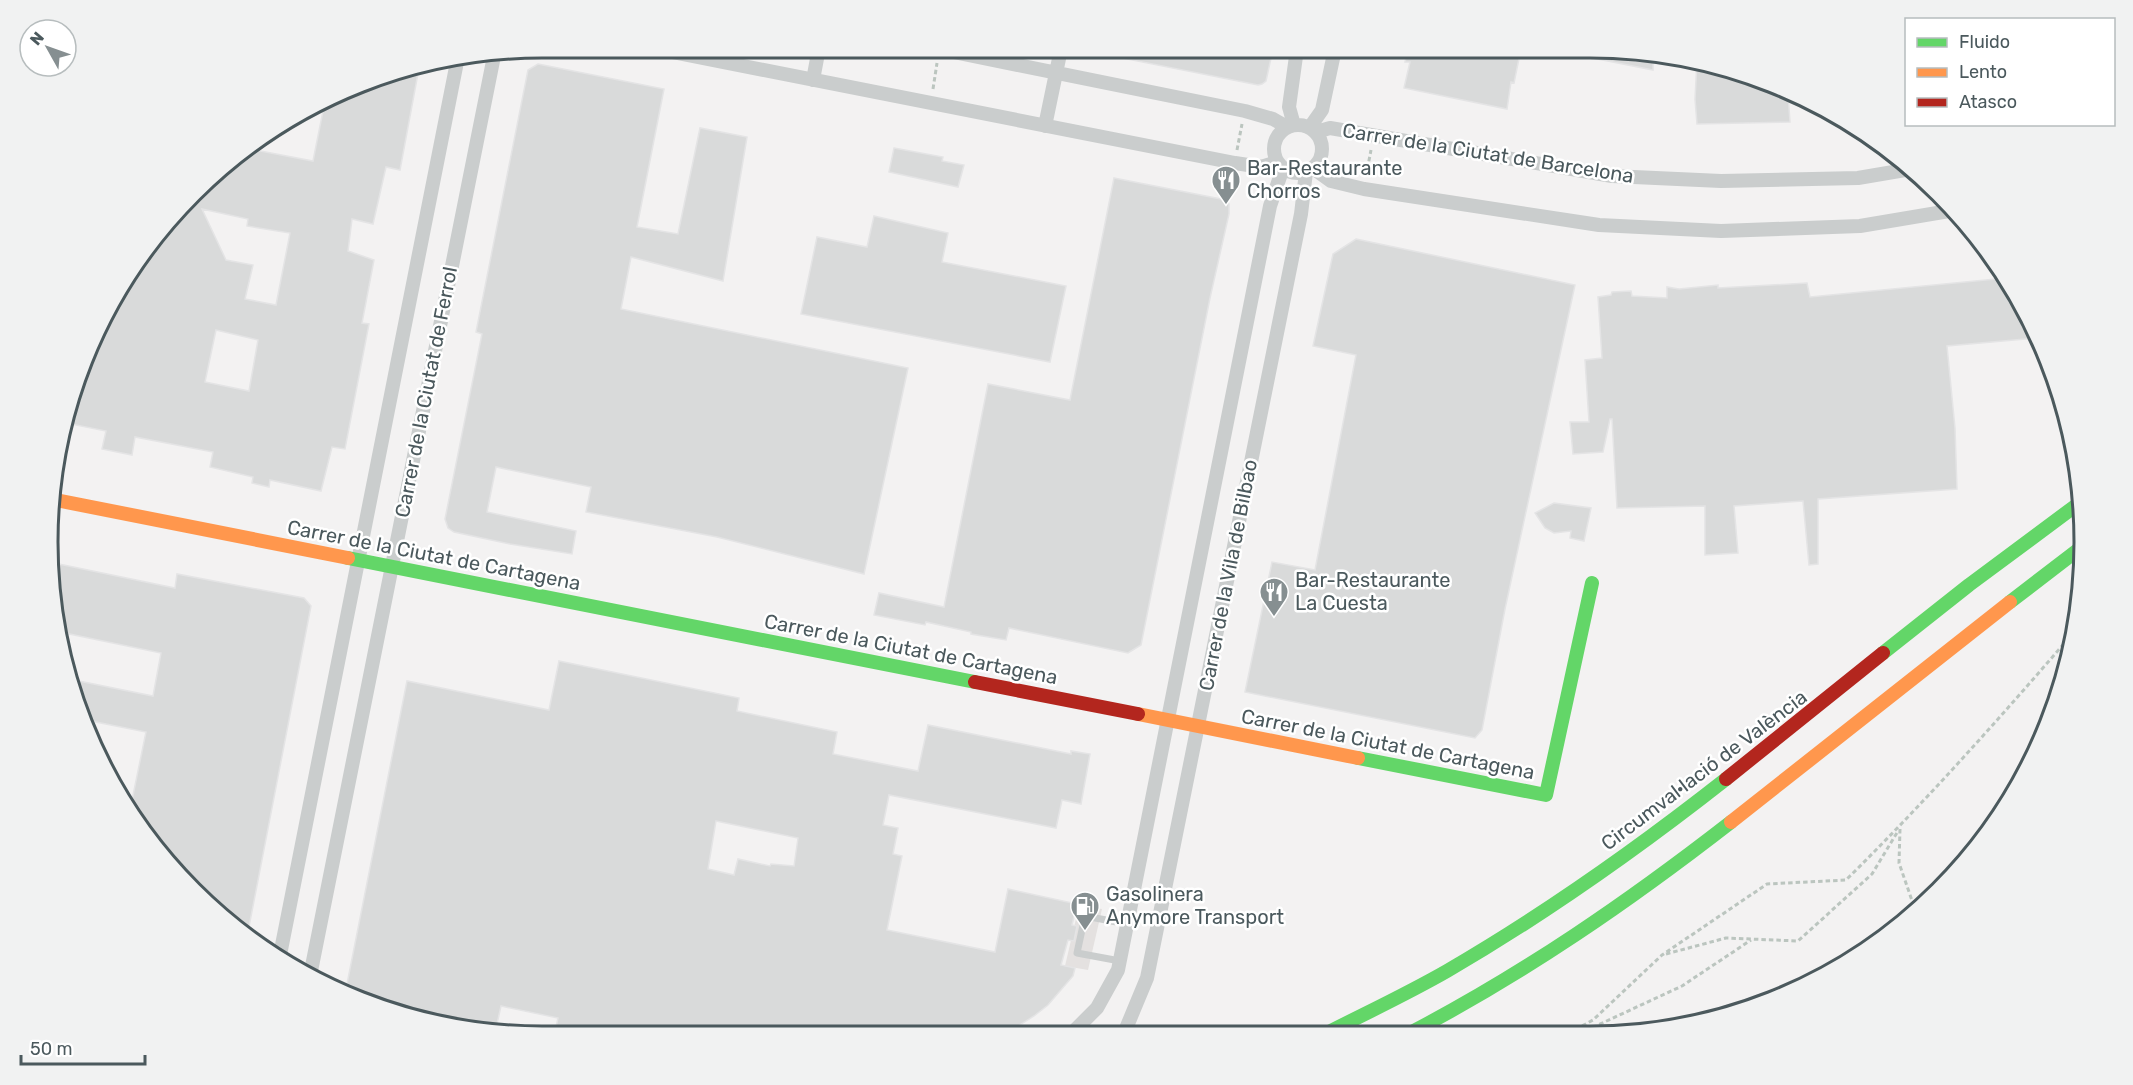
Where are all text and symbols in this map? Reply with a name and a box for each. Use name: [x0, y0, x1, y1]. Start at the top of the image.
north arrow: [18, 18, 78, 78]
legend: [1905, 18, 2115, 126]
text: N: [26, 28, 48, 49]
text: Fluido: [1959, 31, 2010, 53]
text: Lento: [1959, 61, 2007, 83]
text: Atasco: [1959, 91, 2017, 113]
street label: Carrer de la Ciutat de Barcelona: [1341, 118, 1635, 188]
place label: Bar-Restaurante Chorros: [1247, 156, 1402, 203]
restaurant icon: Bar-Restaurante Chorros: [1210, 164, 1242, 206]
street label: Carrer de la Ciutat de Ferrol: [390, 264, 462, 520]
street label: Carrer de la Vila de Bilbao: [1194, 457, 1262, 693]
street label: Carrer de la Ciutat de Cartagena: [285, 515, 583, 595]
place label: Bar-Restaurante La Cuesta: [1295, 568, 1450, 615]
restaurant icon: Bar-Restaurante La Cuesta: [1258, 576, 1290, 618]
street label: Carrer de la Ciutat de Cartagena: [762, 609, 1060, 689]
street label: Circumval·lació de València: [1596, 685, 1812, 855]
street label: Carrer de la Ciutat de Cartagena: [1239, 704, 1537, 784]
place label: Gasolinera Anymore Transport: [1106, 882, 1284, 929]
fuel station icon: Gasolinera Anymore Transport: [1069, 890, 1101, 932]
scale bar: [21, 1028, 146, 1066]
text: 50 m: [30, 1038, 73, 1060]

